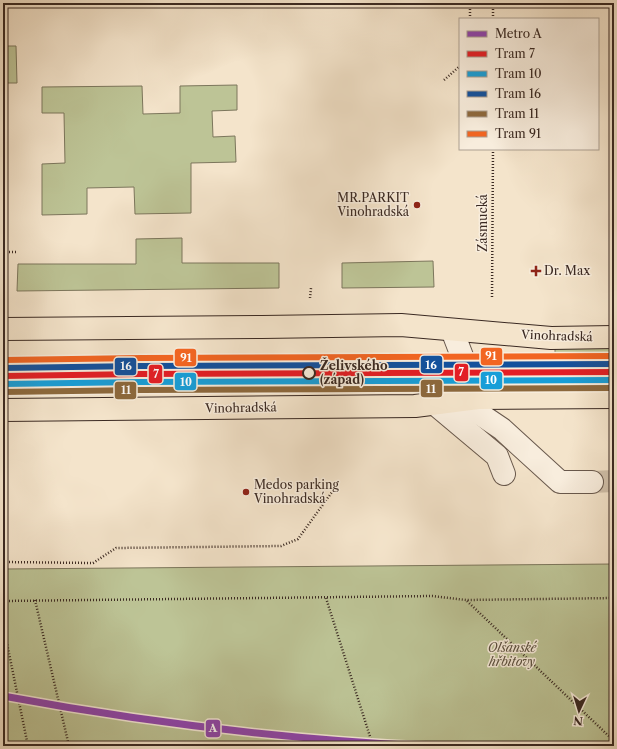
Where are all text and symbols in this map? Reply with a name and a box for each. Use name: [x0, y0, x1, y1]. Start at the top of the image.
legend: [459, 18, 599, 150]
text: Metro A: [495, 26, 543, 41]
text: Tram 7: [495, 46, 535, 61]
text: Tram 10: [495, 66, 542, 81]
text: Tram 16: [495, 86, 541, 101]
text: Tram 11: [495, 106, 539, 121]
text: Tram 91: [495, 126, 541, 141]
place label: MR.PARKIT Vinohradská: [336, 190, 410, 219]
street label: Zásmucká: [475, 194, 490, 252]
marker: MR.PARKIT Vinohradská: [412, 200, 422, 210]
place label: Dr. Max: [544, 263, 590, 278]
marker: Dr. Max: [531, 266, 541, 276]
street label: Vinohradská: [520, 327, 594, 344]
line badge: 91: [480, 347, 503, 366]
line badge: 91: [174, 348, 197, 367]
text: 91: [485, 349, 497, 363]
text: 91: [180, 351, 192, 365]
line badge: 16: [420, 355, 443, 374]
line badge: 16: [114, 357, 137, 376]
place label: Želivského (západ): [320, 357, 388, 387]
text: 16: [425, 358, 437, 372]
text: 16: [120, 359, 132, 373]
line badge: 7: [454, 363, 469, 382]
line badge: 7: [148, 364, 163, 384]
text: 7: [458, 365, 464, 379]
marker: Želivského (západ): [302, 366, 316, 380]
text: 7: [153, 367, 159, 381]
line badge: 10: [480, 371, 503, 390]
line badge: 10: [174, 372, 197, 391]
text: 10: [485, 373, 497, 387]
text: 10: [180, 375, 192, 389]
line badge: 11: [420, 379, 443, 398]
line badge: 11: [114, 381, 137, 400]
text: 11: [426, 382, 436, 396]
text: 11: [121, 383, 131, 397]
street label: Vinohradská: [204, 399, 278, 416]
place label: Medos parking Vinohradská: [253, 477, 340, 506]
marker: Medos parking Vinohradská: [241, 487, 251, 497]
park label: Olšanské hřbitovy: [488, 640, 537, 669]
north arrow: [559, 691, 599, 731]
text: N: [573, 714, 584, 728]
line badge: A: [205, 719, 221, 738]
text: A: [208, 721, 218, 735]

